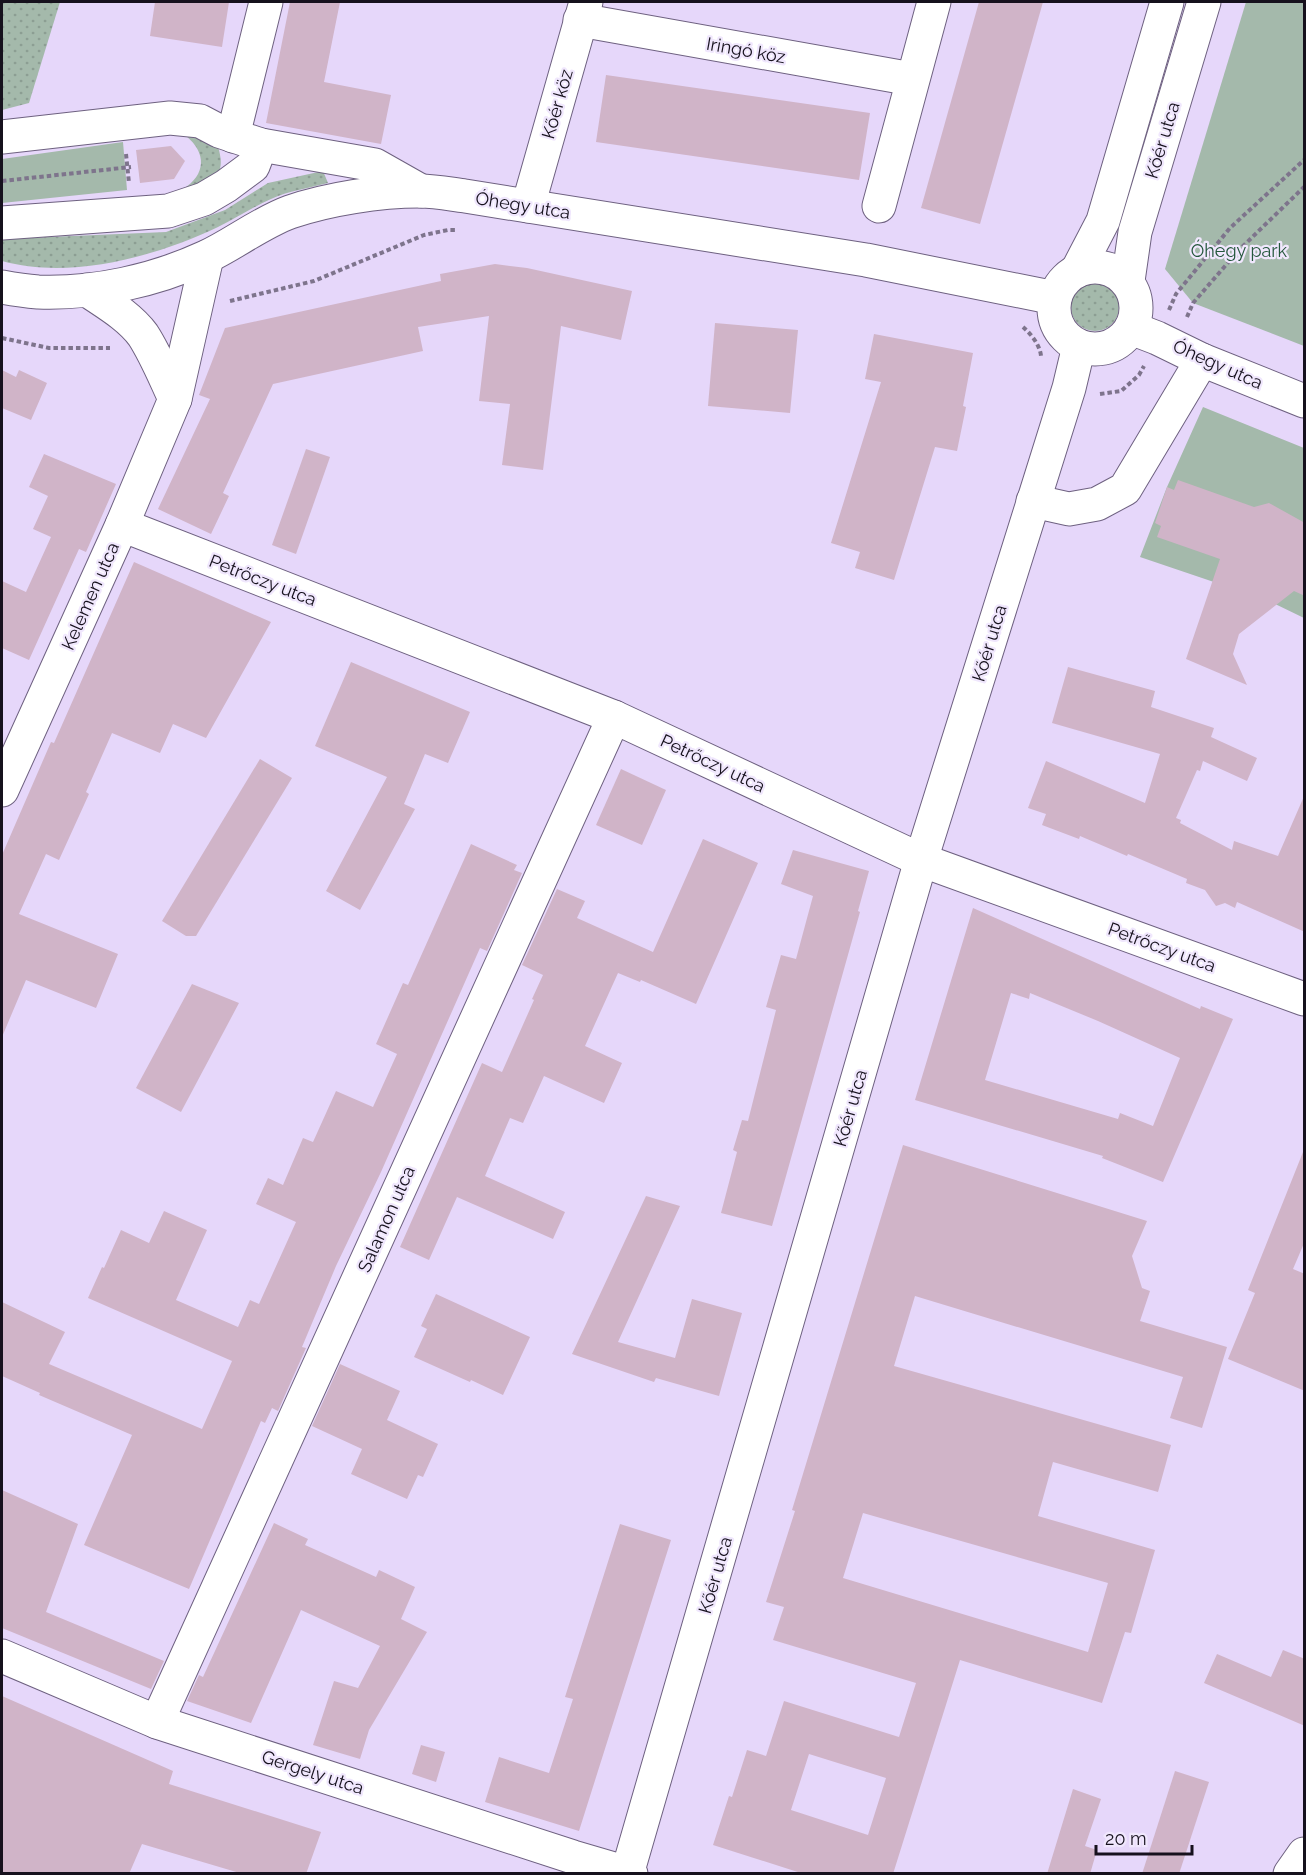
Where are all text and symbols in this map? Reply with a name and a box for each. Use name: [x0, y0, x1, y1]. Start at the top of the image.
street label: Iringó köz: [705, 33, 787, 67]
street label: Kőér köz: [537, 67, 577, 141]
street label: Kőér utca: [1140, 99, 1184, 181]
street label: Óhegy utca: [474, 186, 572, 223]
park label: Óhegy park: [1191, 239, 1288, 261]
street label: Óhegy utca: [1170, 334, 1266, 393]
street label: Kelemen utca: [57, 539, 123, 653]
street label: Petrőczy utca: [206, 550, 320, 610]
street label: Kőér utca: [967, 602, 1011, 684]
street label: Petrőczy utca: [657, 730, 769, 796]
street label: Petrőczy utca: [1105, 918, 1219, 976]
street label: Kőér utca: [829, 1067, 871, 1149]
street label: Salamon utca: [353, 1163, 419, 1275]
street label: Kőér utca: [694, 1534, 736, 1616]
street label: Gergely utca: [259, 1746, 367, 1798]
scale bar: [1096, 1818, 1192, 1856]
text: 20 m: [1105, 1828, 1147, 1849]

